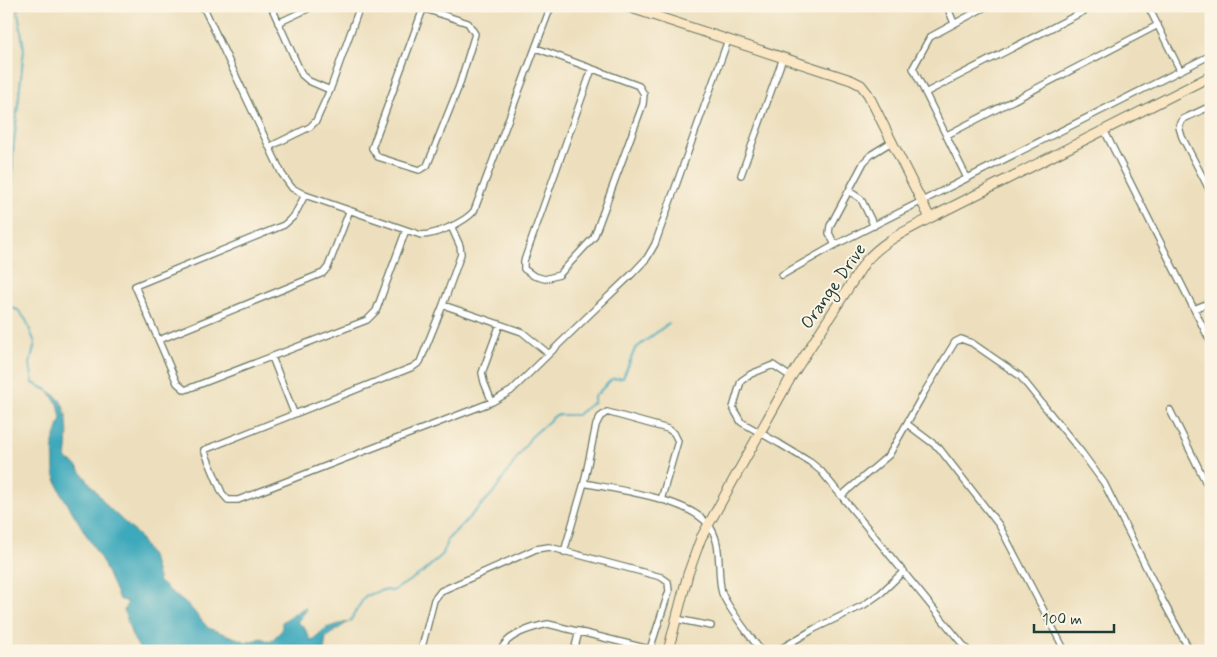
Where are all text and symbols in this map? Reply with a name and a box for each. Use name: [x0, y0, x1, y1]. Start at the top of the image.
street label: Orange Drive: [795, 239, 873, 335]
scale bar: [1034, 602, 1114, 634]
text: 100 m: [1042, 610, 1082, 630]

